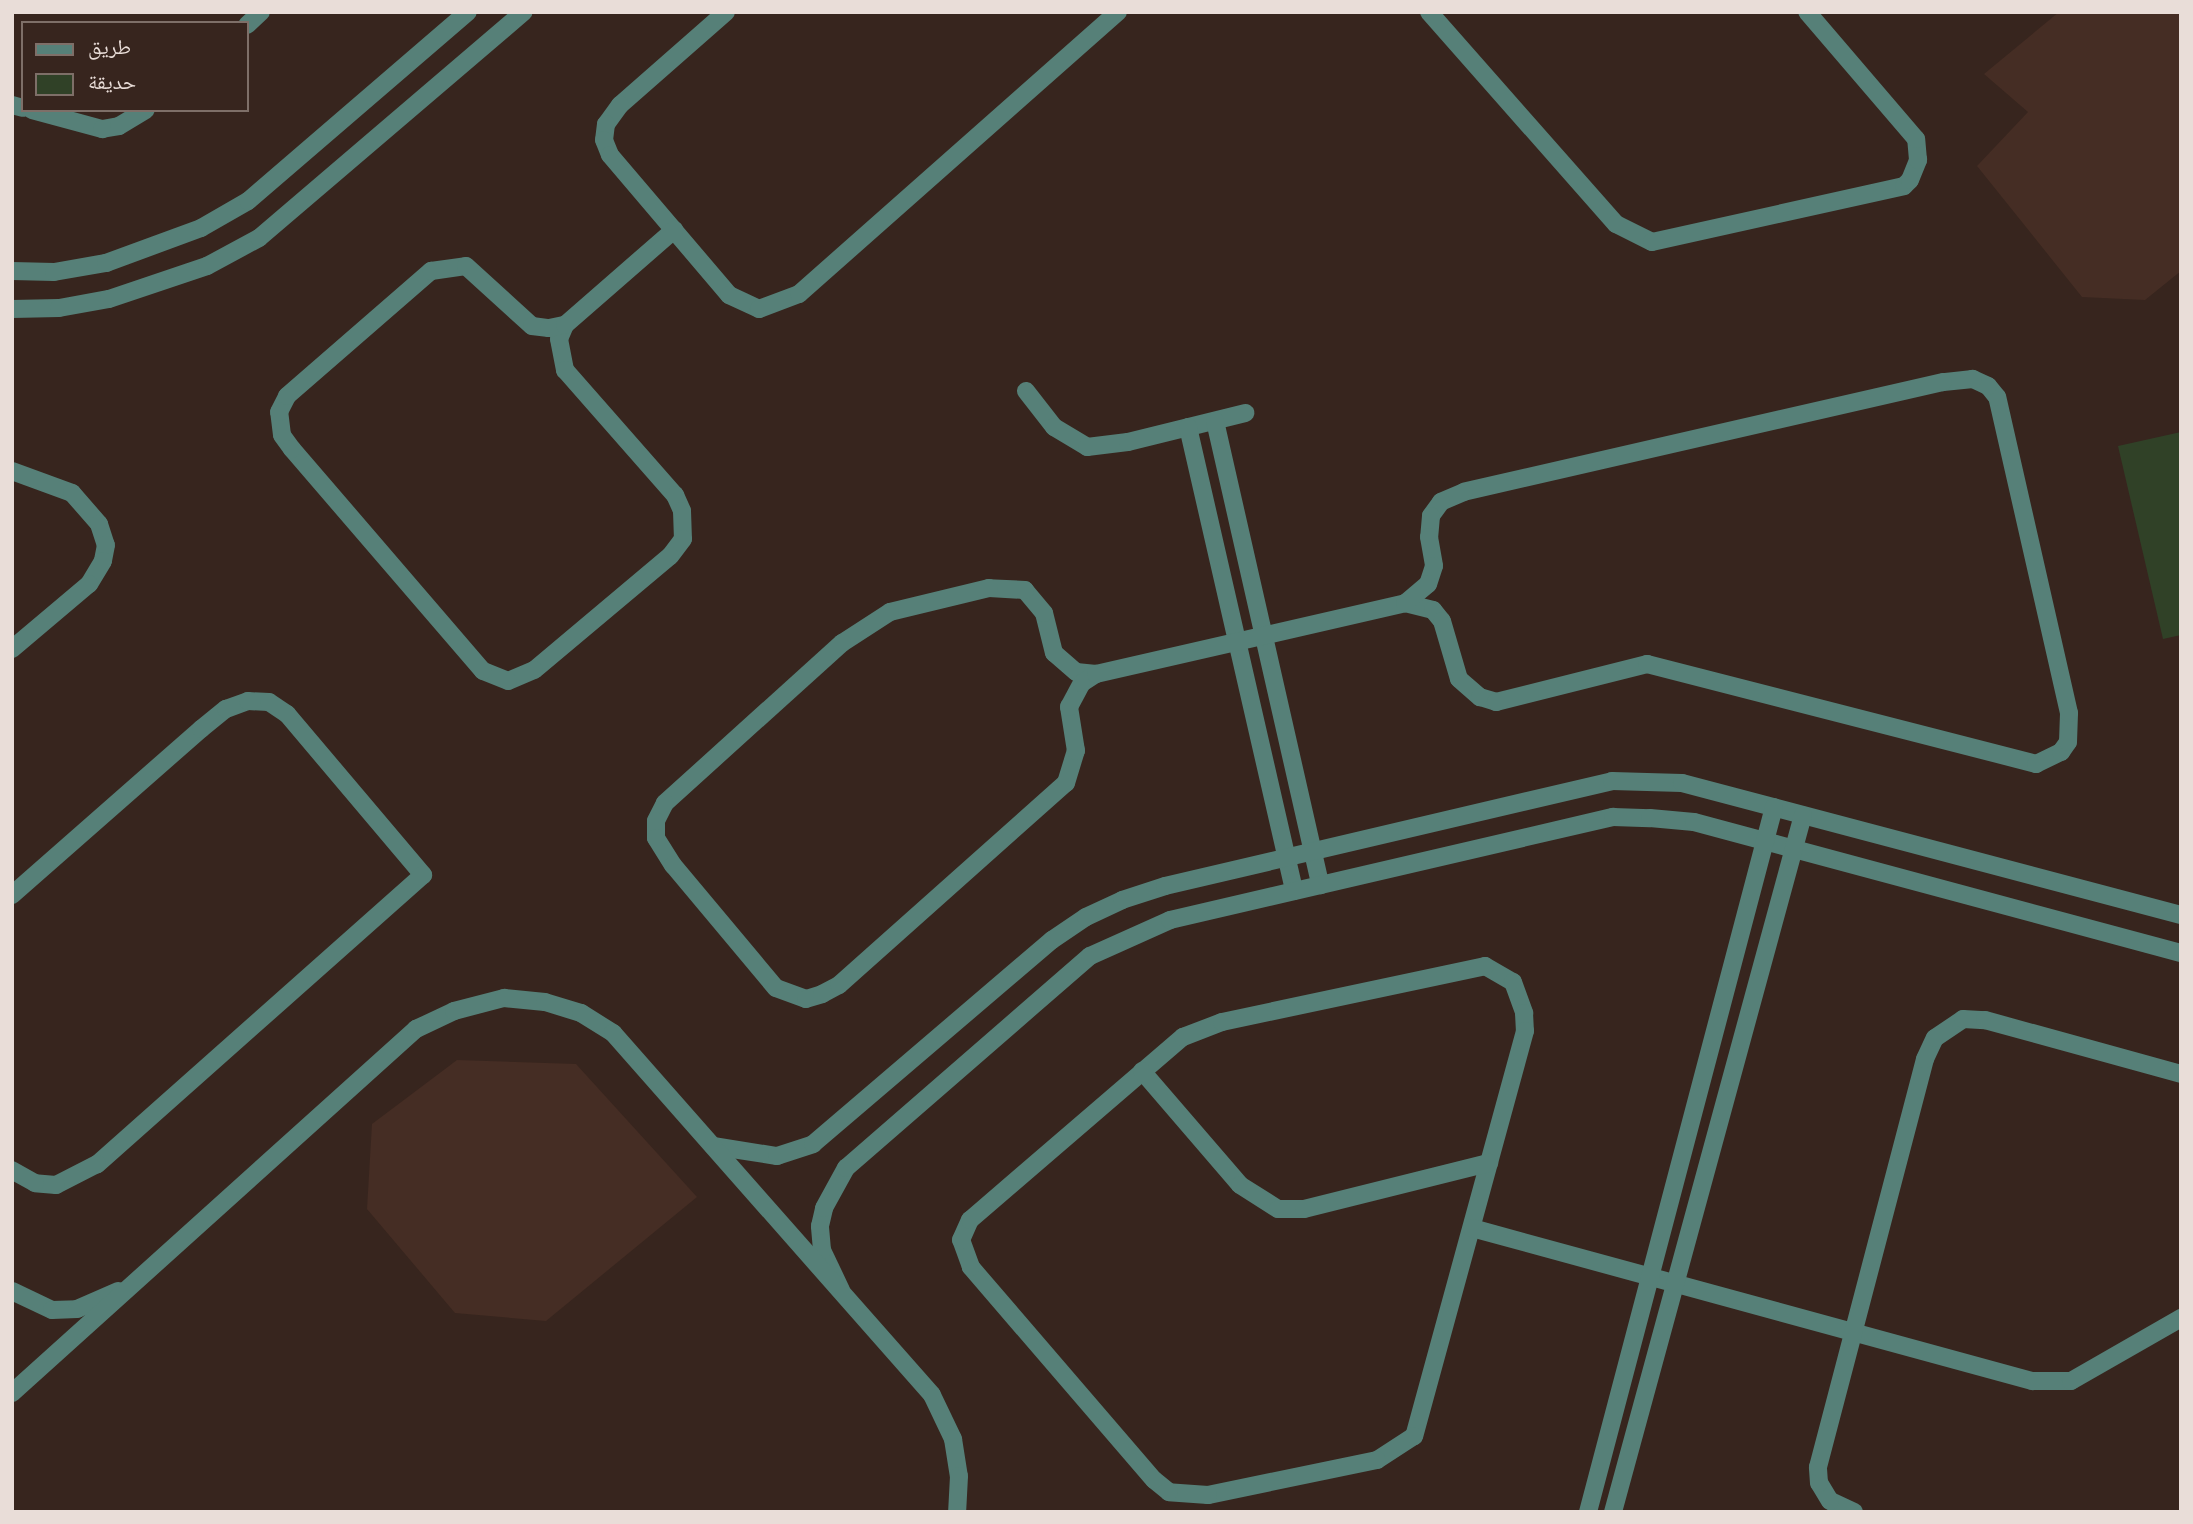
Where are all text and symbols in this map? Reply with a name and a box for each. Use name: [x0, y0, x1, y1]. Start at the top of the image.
legend: [21, 21, 248, 112]
text: طريق: [88, 32, 131, 60]
text: حديقة: [88, 67, 136, 95]

